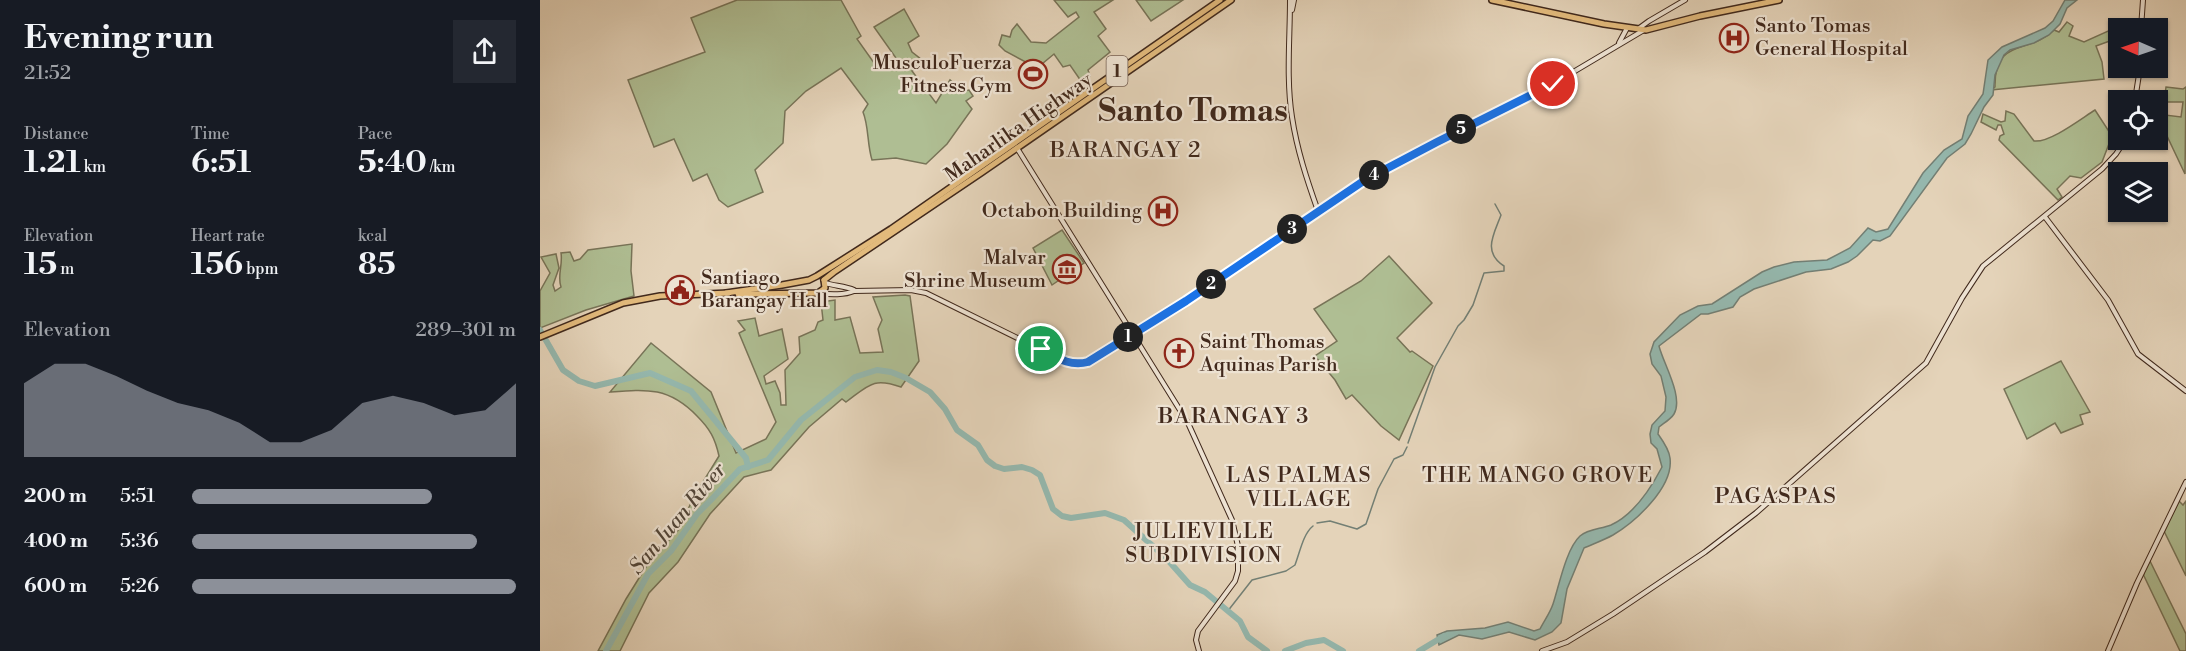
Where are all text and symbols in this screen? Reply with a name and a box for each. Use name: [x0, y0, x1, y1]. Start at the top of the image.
place label: Santo Tomas General Hospital: [1755, 14, 1908, 62]
text: Evening run: [24, 18, 213, 59]
north arrow: [2108, 18, 2168, 78]
map controls: [2108, 18, 2168, 222]
button: share: [453, 20, 516, 83]
hospital icon: Santo Tomas General Hospital: [1718, 22, 1750, 54]
place label: MusculoFuerza Fitness Gym: [873, 51, 1013, 99]
road number: 1: [1106, 56, 1128, 86]
sports icon: MusculoFuerza Fitness Gym: [1017, 58, 1049, 90]
pin: [1527, 58, 1578, 109]
text: 21:52: [24, 61, 71, 86]
icon: check: [1536, 67, 1569, 100]
street label: Maharlika Highway: [940, 68, 1098, 188]
button: locate: [2108, 90, 2168, 150]
district label: Santo Tomas: [1098, 91, 1288, 131]
pin: 5: [1446, 114, 1476, 144]
text: 5: [1456, 119, 1466, 139]
text: Distance: [24, 124, 89, 144]
text: Time: [191, 124, 230, 144]
text: Pace: [358, 124, 392, 144]
district label: BARANGAY 2: [1049, 137, 1202, 164]
text: 1.21: [24, 144, 80, 182]
text: 6:51: [191, 144, 251, 182]
text: 5:40: [358, 144, 427, 182]
text: km: [80, 157, 106, 177]
text: /km: [427, 157, 455, 177]
pin: 4: [1359, 160, 1389, 190]
button: layers: [2108, 162, 2168, 222]
text: 4: [1369, 165, 1379, 185]
hospital icon: Octabon Building: [1147, 195, 1179, 227]
place label: Octabon Building: [982, 199, 1143, 224]
pin: 3: [1277, 214, 1307, 244]
text: 3: [1287, 219, 1297, 239]
text: Elevation: [24, 226, 93, 246]
text: Heart rate: [191, 226, 265, 246]
text: kcal: [358, 226, 387, 246]
text: 15: [24, 246, 57, 284]
text: 156: [191, 246, 243, 284]
text: 85: [358, 246, 396, 284]
place label: Malvar Shrine Museum: [904, 246, 1046, 294]
museum icon: Malvar Shrine Museum: [1051, 253, 1083, 285]
text: m: [57, 259, 74, 279]
text: bpm: [243, 259, 279, 279]
place label: Santiago Barangay Hall: [700, 266, 828, 314]
pin: 2: [1196, 269, 1226, 299]
public building icon: Santiago Barangay Hall: [664, 274, 696, 306]
text: 2: [1206, 274, 1216, 294]
text: Elevation: [24, 318, 111, 343]
text: 289–301 m: [416, 318, 516, 343]
pin: 1: [1113, 322, 1143, 352]
pin: [1015, 323, 1066, 374]
text: 1: [1124, 327, 1132, 347]
place label: Saint Thomas Aquinas Parish: [1199, 330, 1338, 378]
icon: arrive: [1024, 332, 1057, 365]
church icon: Saint Thomas Aquinas Parish: [1163, 337, 1195, 369]
district label: BARANGAY 3: [1157, 403, 1310, 430]
water label: San Juan River: [624, 457, 733, 580]
district label: LAS PALMAS VILLAGE: [1226, 463, 1372, 513]
district label: THE MANGO GROVE: [1422, 463, 1654, 489]
district label: PAGASPAS: [1715, 483, 1837, 510]
text: 200 m: [24, 484, 87, 509]
text: 5:51: [120, 484, 155, 509]
district label: JULIEVILLE SUBDIVISION: [1125, 519, 1283, 569]
text: 400 m: [24, 529, 88, 554]
text: 5:36: [120, 529, 159, 554]
text: 600 m: [24, 574, 87, 599]
text: 5:26: [120, 574, 159, 599]

